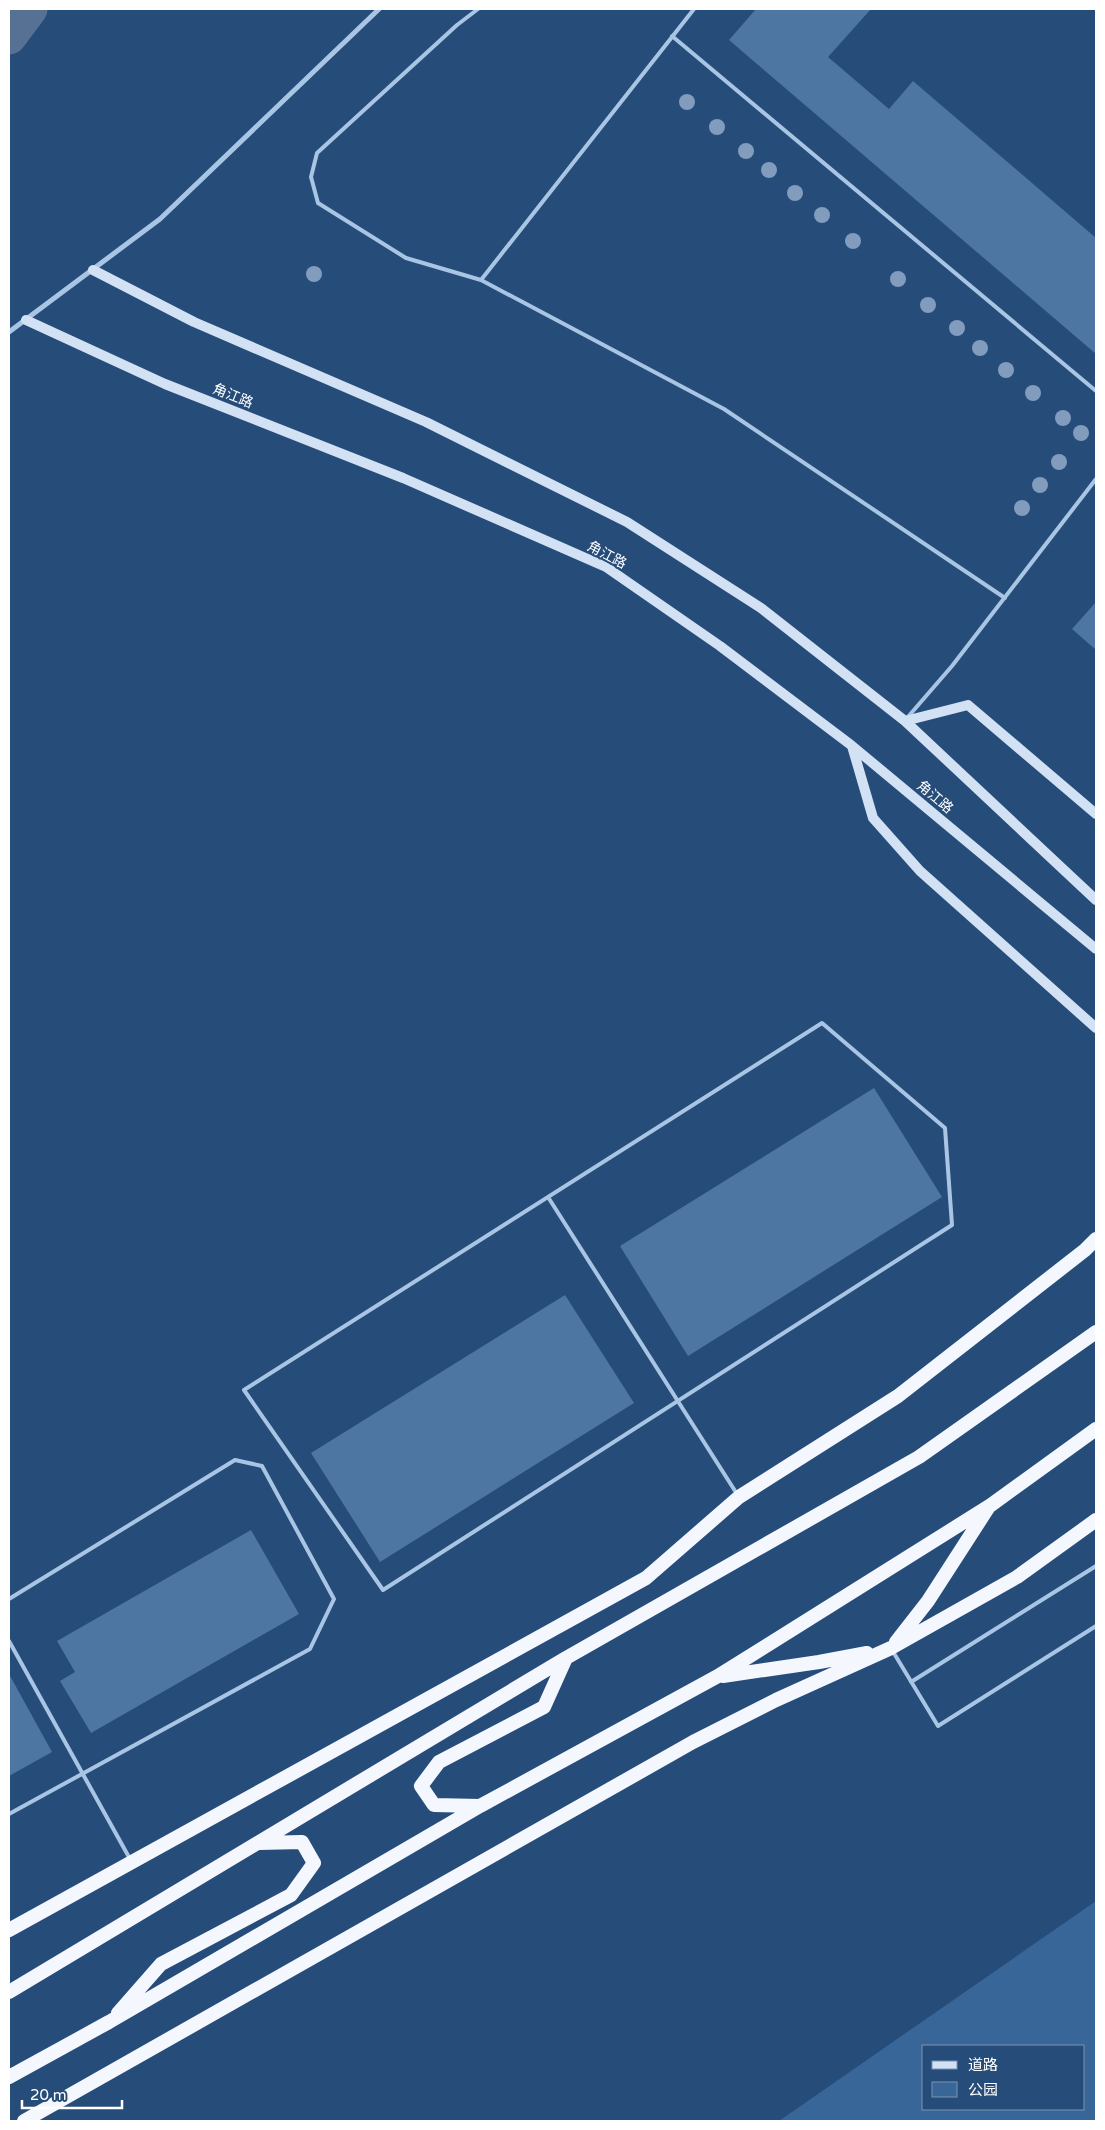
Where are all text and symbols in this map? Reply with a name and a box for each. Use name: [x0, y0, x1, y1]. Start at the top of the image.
street label: 角江路: [210, 380, 256, 412]
street label: 角江路: [584, 538, 630, 572]
street label: 角江路: [913, 777, 957, 817]
legend: [922, 2045, 1085, 2110]
text: 道路: [968, 2056, 998, 2074]
scale bar: [22, 2078, 122, 2110]
text: 公园: [968, 2081, 998, 2099]
text: 20 m: [30, 2086, 67, 2104]

